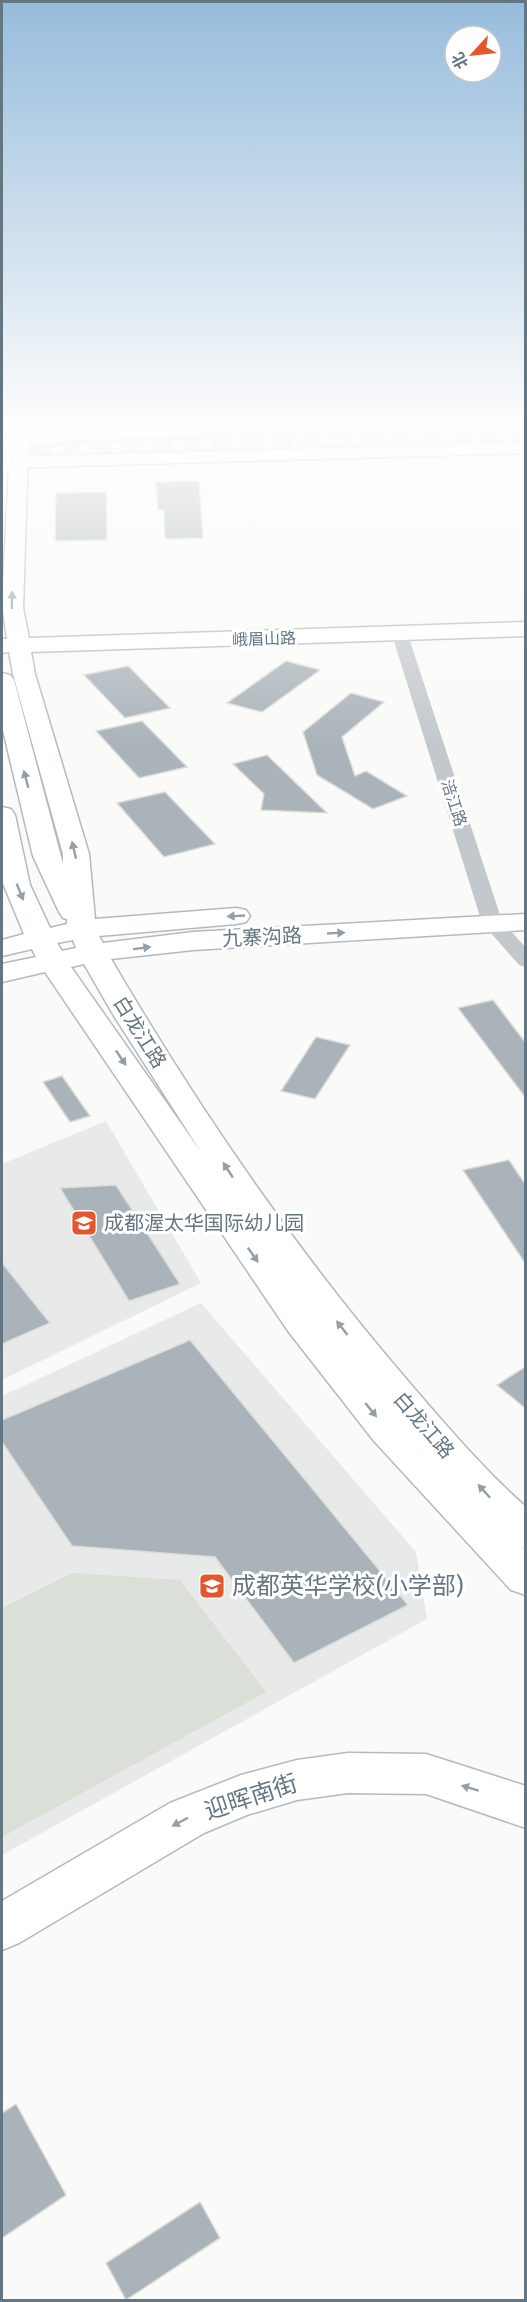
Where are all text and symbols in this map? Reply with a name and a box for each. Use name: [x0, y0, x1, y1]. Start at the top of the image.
north arrow: [443, 24, 503, 84]
text: 北: [448, 49, 472, 72]
one-way arrow: [8, 591, 17, 610]
street label: 峨眉山路: [232, 628, 296, 650]
one-way arrow: [21, 770, 30, 788]
street label: 涪江路: [438, 777, 470, 829]
one-way arrow: [69, 840, 78, 859]
one-way arrow: [16, 883, 25, 901]
one-way arrow: [227, 912, 246, 921]
street label: 九寨沟路: [221, 923, 303, 951]
one-way arrow: [326, 928, 345, 937]
one-way arrow: [132, 943, 151, 952]
street label: 白龙江路: [109, 992, 171, 1072]
one-way arrow: [115, 1050, 126, 1066]
one-way arrow: [223, 1162, 234, 1178]
school or university icon: 成都渥太华国际幼儿园: [69, 1208, 99, 1238]
place label: 成都渥太华国际幼儿园: [104, 1211, 304, 1235]
one-way arrow: [247, 1246, 259, 1262]
one-way arrow: [336, 1321, 348, 1336]
street label: 白龙江路: [389, 1387, 459, 1463]
one-way arrow: [364, 1402, 377, 1418]
one-way arrow: [477, 1484, 491, 1499]
school or university icon: 成都英华学校(小学部): [197, 1571, 227, 1601]
place label: 成都英华学校(小学部): [232, 1572, 464, 1600]
street label: 迎晖南街: [201, 1769, 301, 1825]
one-way arrow: [461, 1783, 479, 1792]
one-way arrow: [172, 1817, 189, 1827]

